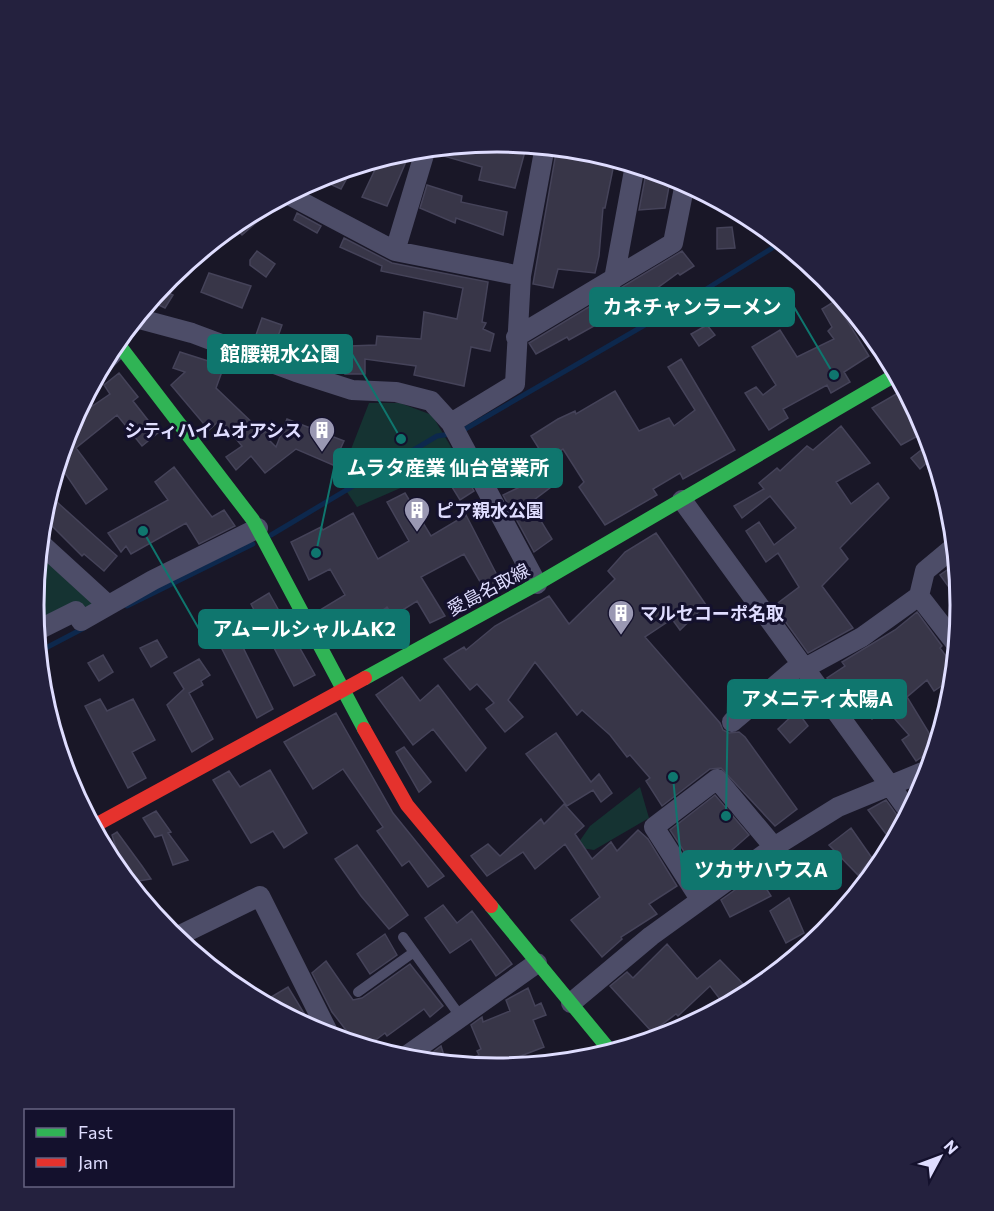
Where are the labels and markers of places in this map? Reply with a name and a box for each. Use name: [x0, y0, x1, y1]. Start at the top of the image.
callout: カネチャンラーメン: [590, 288, 794, 326]
callout: 館腰親水公園: [208, 335, 352, 373]
building icon: シティハイムオアシス: [307, 415, 337, 453]
place label: シティハイムオアシス: [125, 419, 302, 441]
callout: ムラタ産業 仙台営業所: [334, 449, 562, 487]
building icon: ピア親水公園: [402, 495, 432, 533]
place label: ピア親水公園: [436, 499, 544, 521]
building icon: マルセコーポ名取: [606, 598, 636, 636]
place label: マルセコーポ名取: [640, 602, 784, 624]
callout: アムールシャルムK2: [199, 610, 409, 648]
callout: アメニティ太陽A: [728, 680, 906, 718]
callout: ツカサハウスA: [682, 851, 841, 889]

